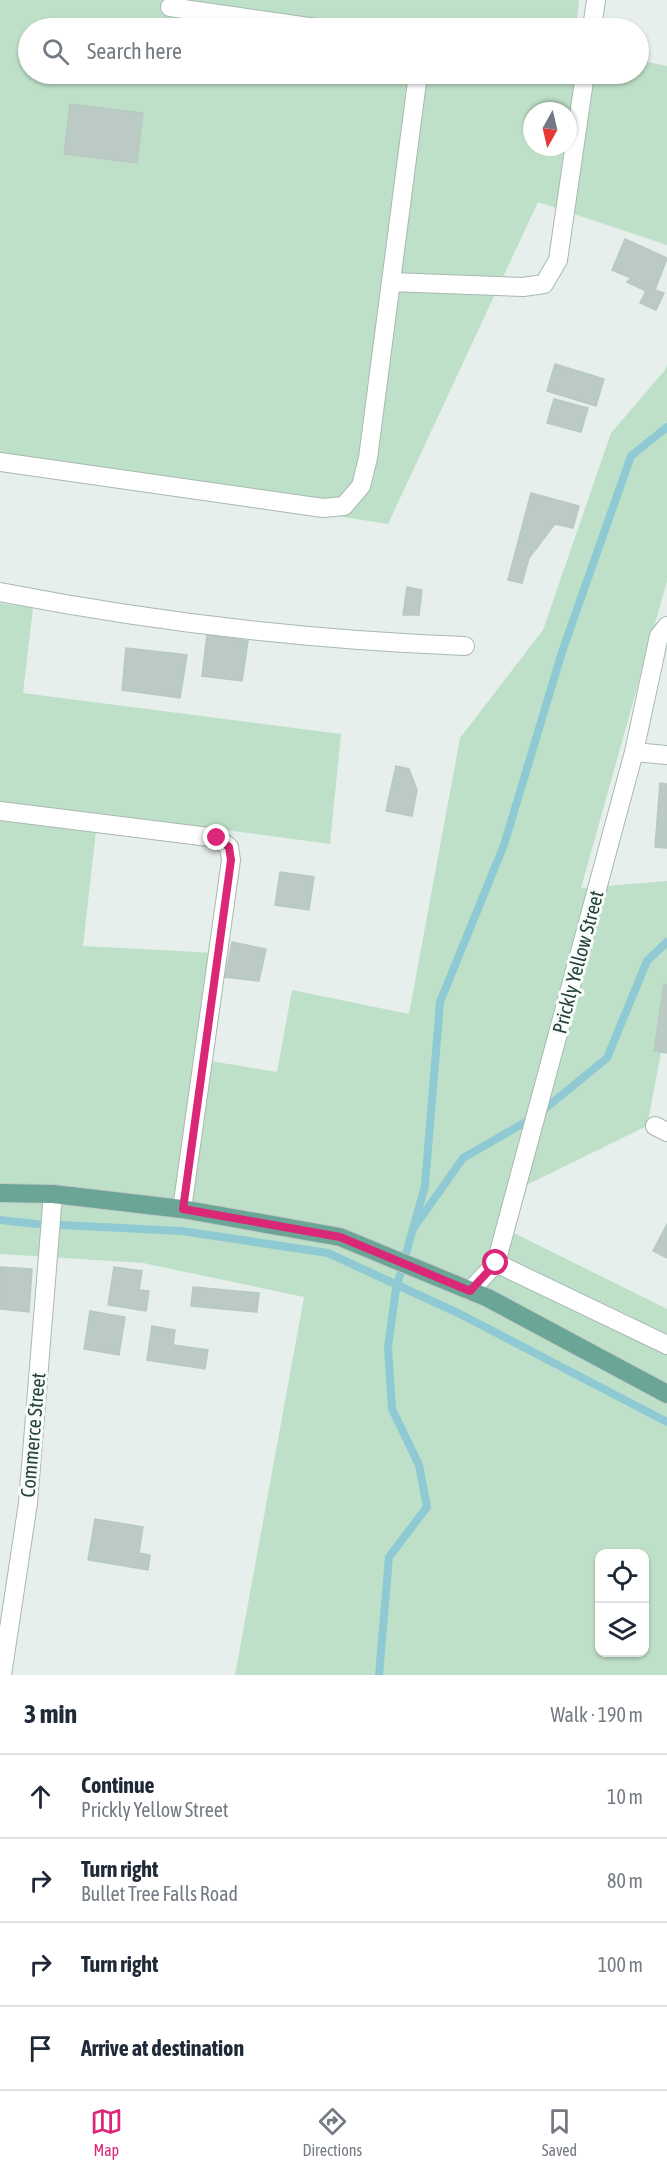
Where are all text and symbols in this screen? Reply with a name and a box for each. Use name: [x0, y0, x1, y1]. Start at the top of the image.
search box: [18, 18, 649, 84]
icon: search: [39, 35, 72, 68]
text: Search here: [87, 38, 182, 64]
north arrow: [523, 102, 577, 156]
route end: [203, 824, 229, 850]
street label: Prickly Yellow Street: [547, 887, 608, 1036]
route start: [482, 1249, 508, 1275]
street label: Commerce Street: [16, 1371, 49, 1498]
map controls: [595, 1549, 649, 1657]
button: locate: [595, 1549, 649, 1603]
button: layers: [595, 1603, 649, 1657]
text: 3 min: [24, 1699, 77, 1729]
text: Walk · 190 m: [551, 1703, 643, 1726]
text: Continue: [81, 1772, 155, 1798]
icon: ahead: [24, 1780, 57, 1813]
text: 10 m: [607, 1785, 643, 1808]
text: Prickly Yellow Street: [81, 1798, 229, 1821]
text: Turn right: [81, 1856, 158, 1882]
icon: right: [24, 1864, 57, 1897]
text: 80 m: [607, 1869, 643, 1892]
text: Bullet Tree Falls Road: [81, 1882, 238, 1905]
icon: right: [24, 1948, 57, 1981]
text: Turn right: [81, 1951, 158, 1977]
text: 100 m: [598, 1953, 643, 1976]
icon: arrive: [24, 2032, 57, 2065]
text: Arrive at destination: [81, 2035, 244, 2061]
tab: Map: [90, 2105, 123, 2159]
tab: Directions: [302, 2105, 362, 2159]
tab: Saved: [542, 2105, 577, 2159]

